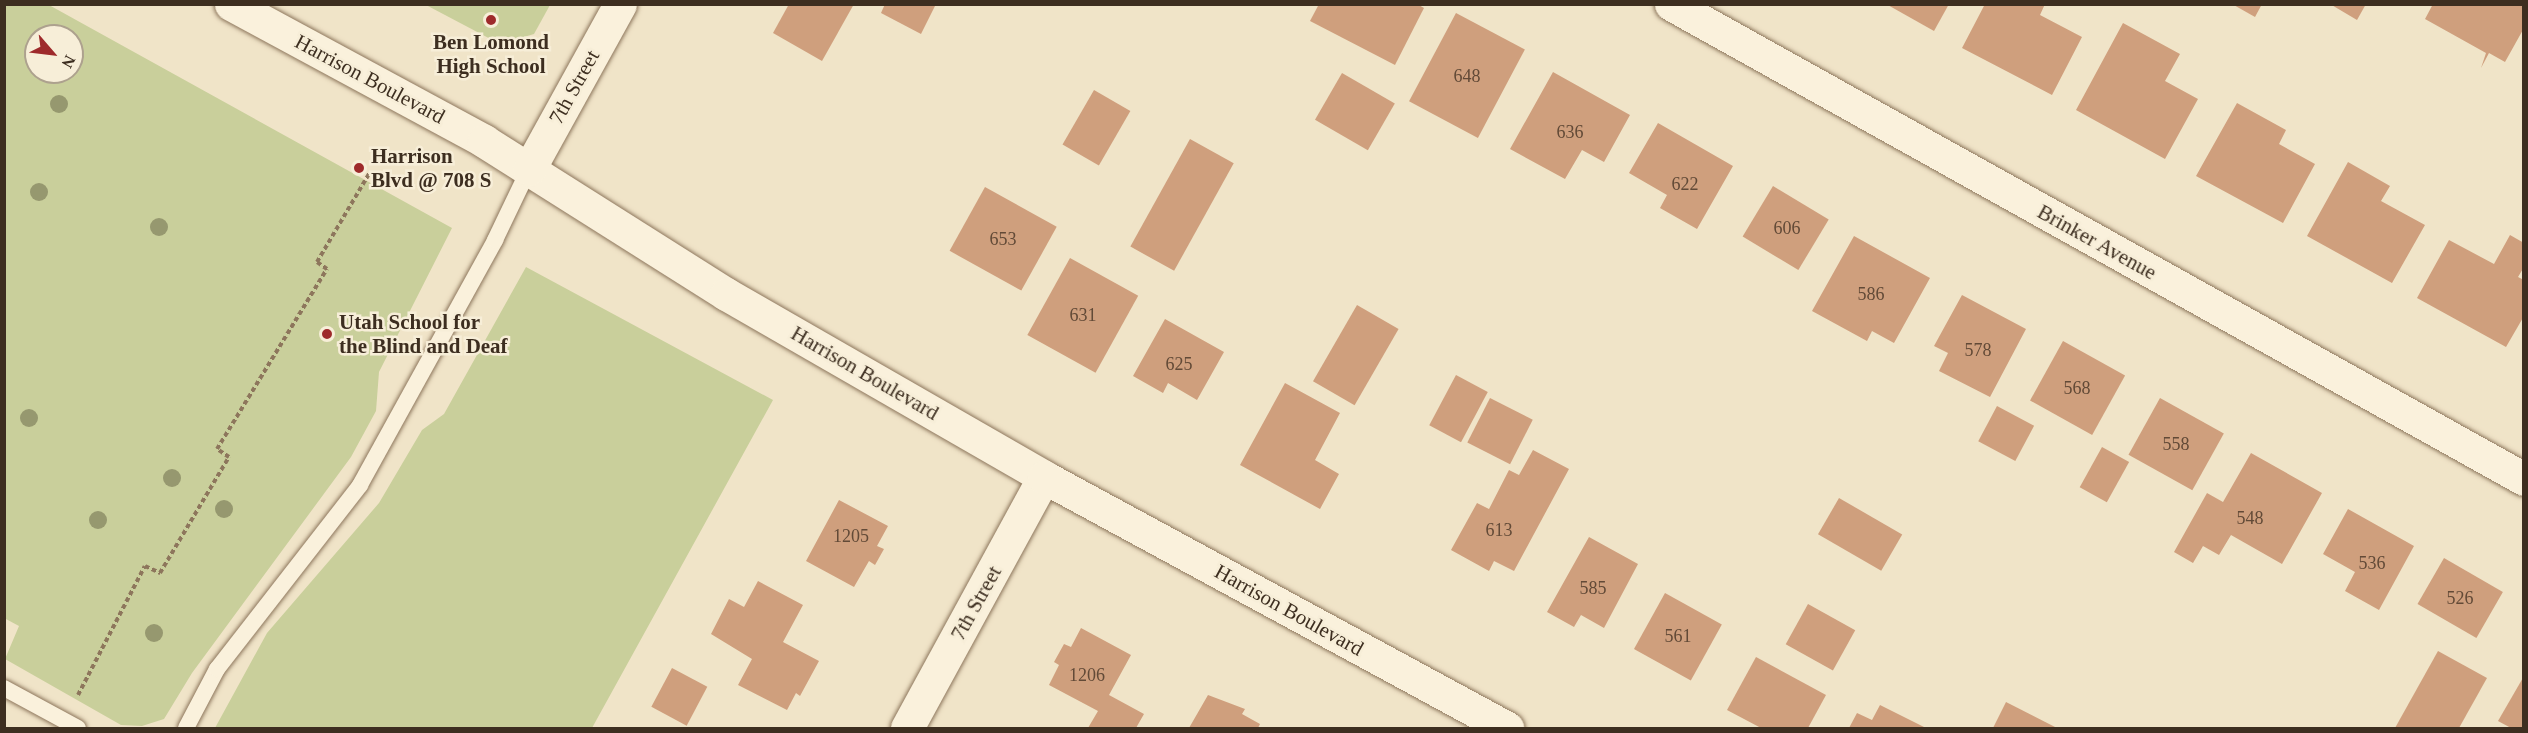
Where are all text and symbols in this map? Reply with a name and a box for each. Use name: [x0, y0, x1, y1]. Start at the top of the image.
marker: Ben Lomond High School: [484, 13, 498, 27]
north arrow: [24, 24, 84, 84]
street label: Harrison Boulevard: [291, 29, 449, 129]
place label: Ben Lomond High School: [433, 29, 549, 79]
street label: 7th Street: [543, 45, 605, 129]
text: N: [58, 53, 79, 71]
house number: 648: [1454, 65, 1480, 87]
house number: 636: [1556, 121, 1584, 143]
place label: Harrison Blvd @ 708 S: [371, 143, 491, 193]
marker: Harrison Blvd @ 708 S: [352, 161, 366, 175]
house number: 622: [1672, 173, 1698, 195]
street label: Brinker Avenue: [2033, 199, 2161, 285]
house number: 606: [1774, 217, 1800, 239]
house number: 653: [990, 228, 1016, 250]
house number: 586: [1858, 283, 1884, 305]
house number: 631: [1070, 304, 1096, 326]
place label: Utah School for the Blind and Deaf: [339, 309, 508, 359]
street label: Harrison Boulevard: [787, 321, 943, 425]
marker: Utah School for the Blind and Deaf: [320, 327, 334, 341]
house number: 578: [1964, 339, 1992, 361]
house number: 625: [1166, 353, 1192, 375]
house number: 568: [2064, 377, 2090, 399]
house number: 558: [2162, 433, 2190, 455]
house number: 548: [2236, 507, 2264, 529]
house number: 613: [1486, 519, 1512, 541]
house number: 1205: [833, 525, 869, 547]
house number: 536: [2358, 552, 2386, 574]
street label: Harrison Boulevard: [1210, 559, 1368, 661]
street label: 7th Street: [945, 561, 1007, 645]
house number: 585: [1580, 577, 1606, 599]
house number: 526: [2446, 587, 2474, 609]
house number: 561: [1664, 625, 1692, 647]
house number: 1206: [1069, 664, 1105, 686]

